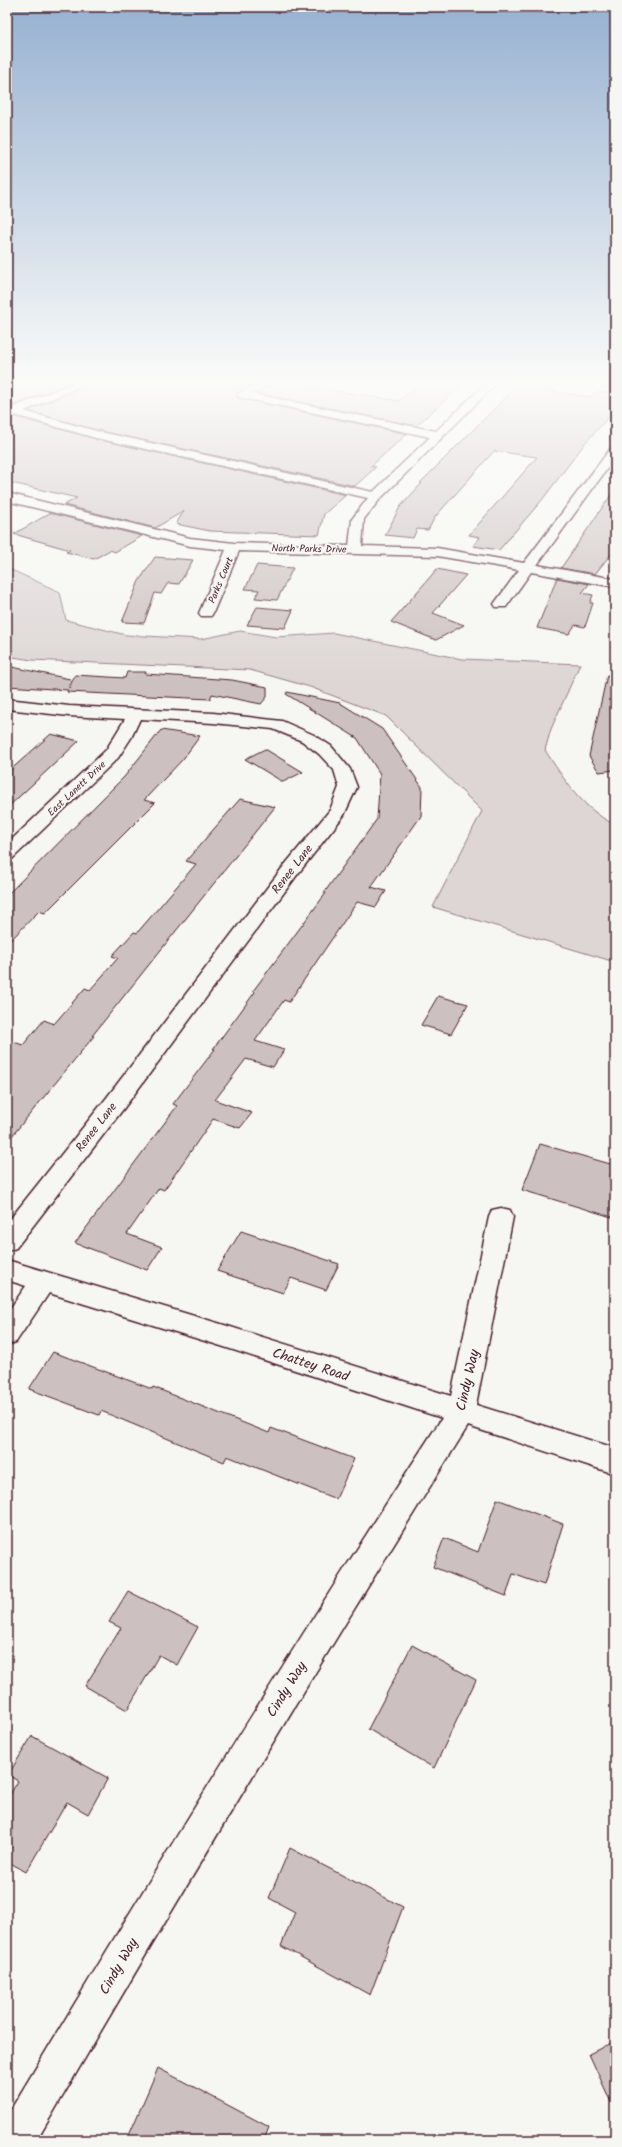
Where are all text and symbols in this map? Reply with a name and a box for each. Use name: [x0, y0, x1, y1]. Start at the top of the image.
street label: North Parks Drive: [271, 540, 347, 558]
street label: Parks Court: [204, 555, 238, 606]
street label: East Lanett Drive: [44, 757, 110, 820]
street label: Renee Lane: [267, 840, 318, 898]
street label: Renee Lane: [71, 1098, 122, 1156]
street label: Chattey Road: [269, 1342, 353, 1388]
street label: Cindy Way: [450, 1347, 486, 1413]
street label: Cindy Way: [261, 1657, 313, 1722]
street label: Cindy Way: [94, 1934, 144, 1999]

